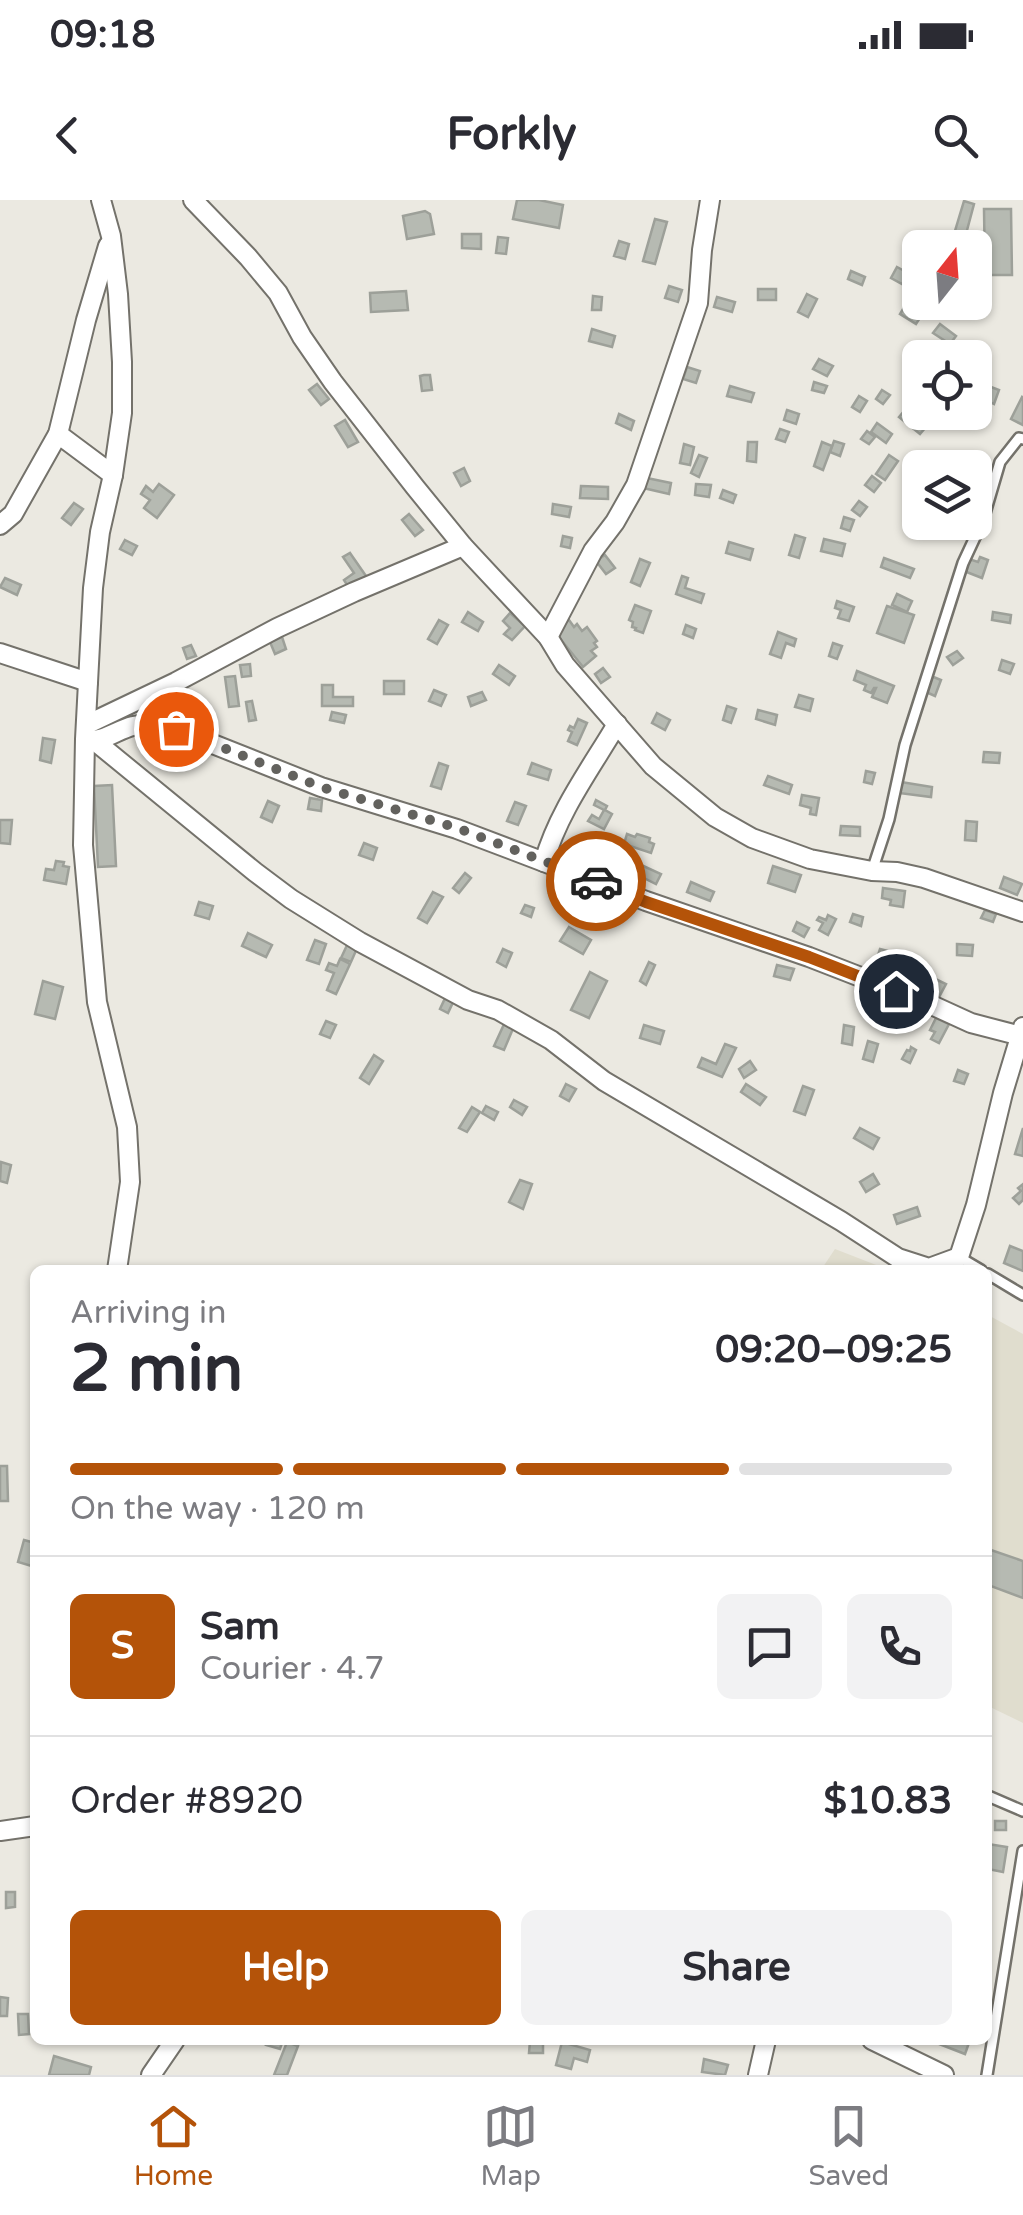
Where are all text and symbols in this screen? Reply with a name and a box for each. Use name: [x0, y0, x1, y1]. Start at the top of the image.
text: 09:18: [50, 12, 155, 58]
icon: back: [40, 108, 95, 163]
text: Forkly: [446, 108, 577, 162]
icon: search: [928, 108, 983, 163]
north arrow: [902, 230, 992, 320]
map controls: [902, 230, 992, 540]
button: locate: [902, 340, 992, 430]
button: layers: [902, 450, 992, 540]
pin: [134, 687, 219, 772]
icon: bag: [149, 702, 204, 757]
courier: [546, 831, 646, 931]
icon: car: [569, 854, 624, 909]
pin: [854, 949, 939, 1034]
icon: home: [869, 964, 924, 1019]
text: Arriving in: [70, 1294, 227, 1332]
text: 09:20–09:25: [715, 1327, 952, 1373]
text: 2 min: [70, 1330, 243, 1409]
text: On the way · 120 m: [70, 1490, 365, 1528]
button: chat: [717, 1594, 822, 1699]
button: phone: [847, 1594, 952, 1699]
text: Sam: [200, 1604, 280, 1650]
text: S: [111, 1623, 134, 1669]
text: Courier · 4.7: [200, 1650, 384, 1688]
text: Order #8920: [70, 1778, 303, 1824]
text: $10.83: [823, 1778, 952, 1824]
button: Help: [70, 1910, 501, 2025]
button: Share: [521, 1910, 952, 2025]
tab: Home: [134, 2099, 213, 2193]
tab: Map: [480, 2099, 541, 2193]
tab: Saved: [808, 2099, 889, 2193]

